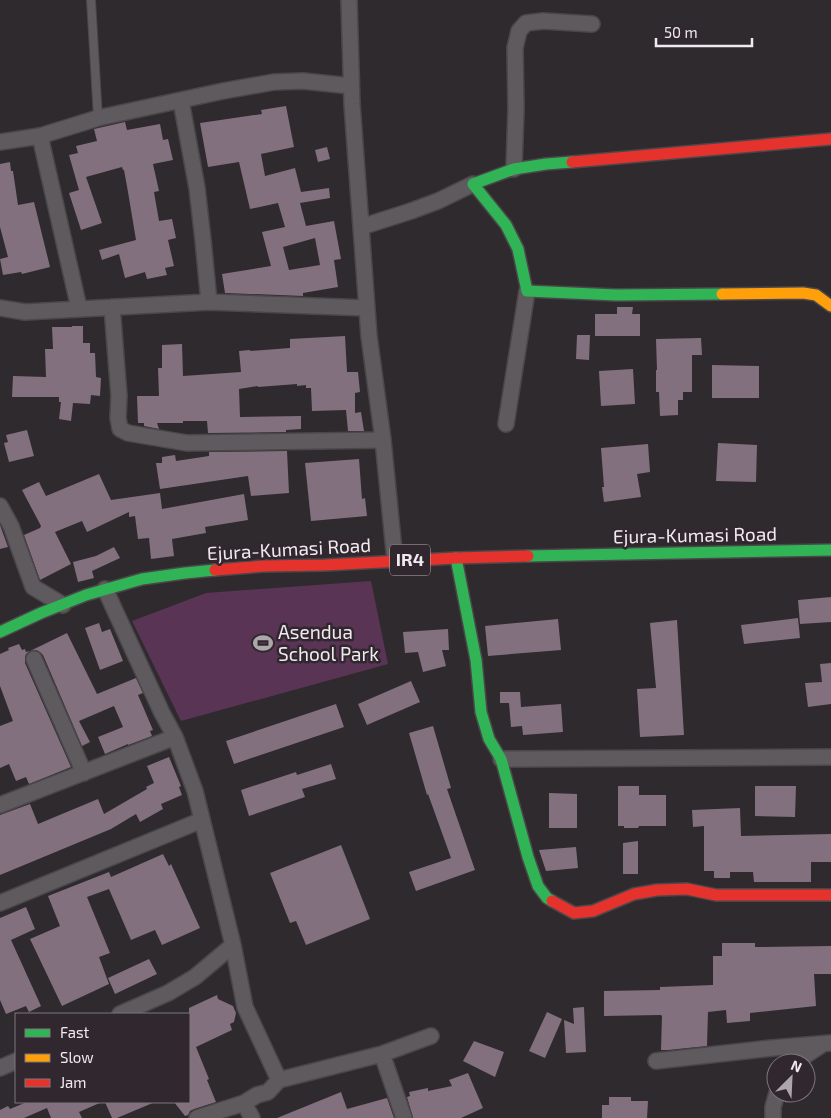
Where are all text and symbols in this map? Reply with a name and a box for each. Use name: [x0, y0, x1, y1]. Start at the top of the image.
scale bar: [656, 15, 752, 47]
text: 50 m: [664, 23, 698, 41]
street label: Ejura-Kumasi Road: [613, 522, 777, 547]
street label: Ejura-Kumasi Road: [206, 533, 372, 564]
road number: IR4: [390, 544, 430, 576]
place label: Asendua School Park: [278, 620, 379, 665]
sports icon: Asendua School Park: [252, 632, 274, 654]
legend: [15, 1013, 190, 1103]
text: Fast: [60, 1023, 90, 1041]
text: Slow: [60, 1048, 94, 1066]
north arrow: [766, 1053, 816, 1103]
text: N: [788, 1056, 805, 1075]
text: Jam: [60, 1073, 86, 1091]

